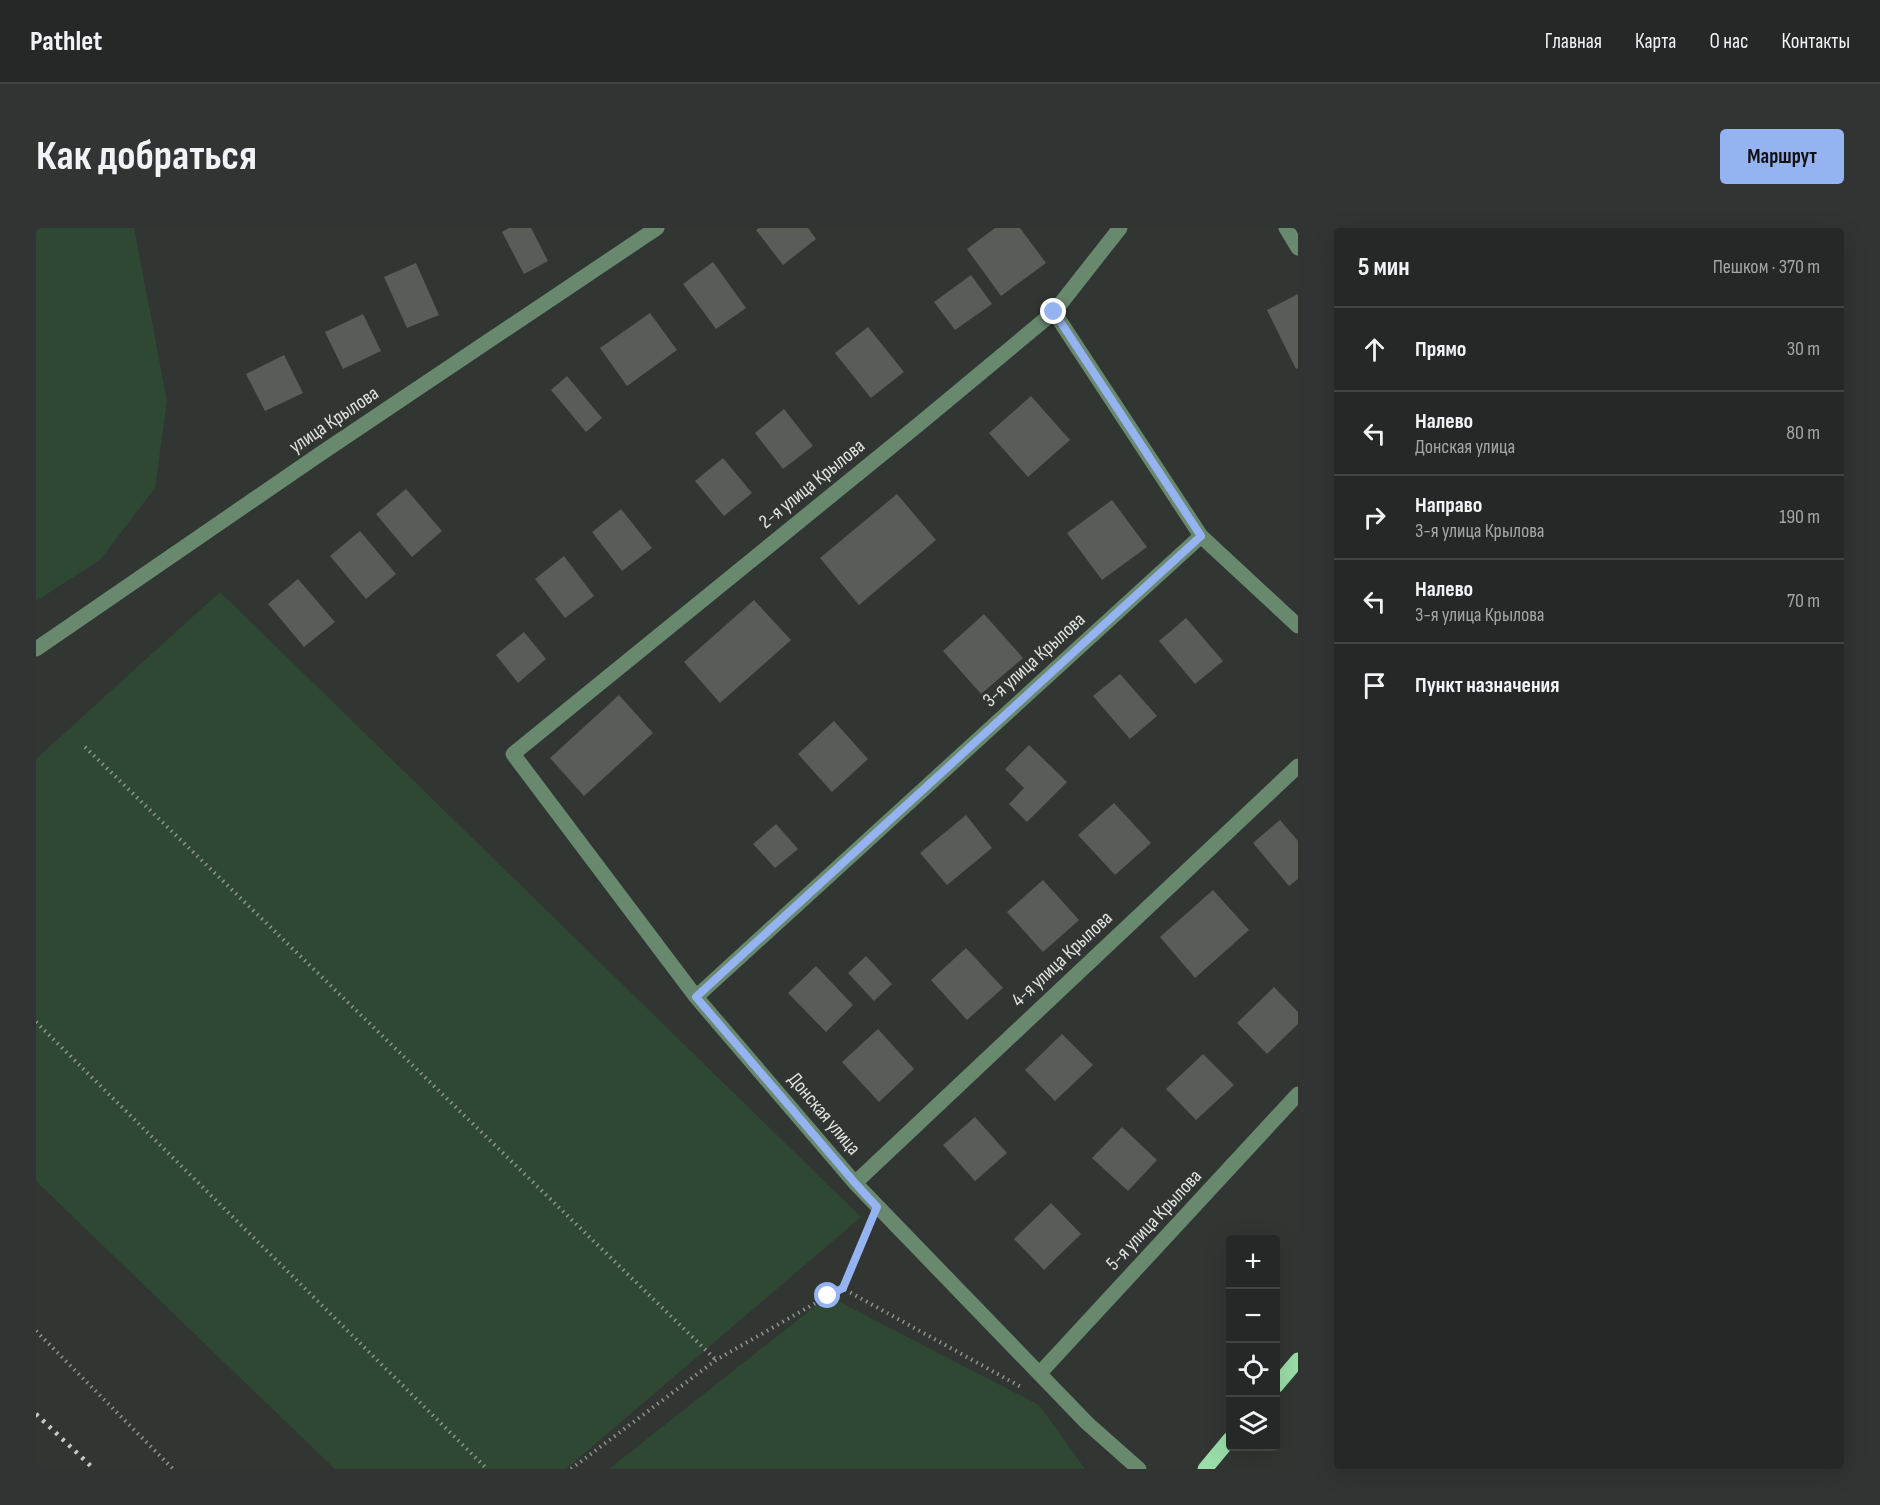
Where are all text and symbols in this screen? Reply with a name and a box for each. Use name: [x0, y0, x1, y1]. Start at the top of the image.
text: Pathlet: [30, 25, 102, 58]
text: Главная: [1545, 29, 1602, 54]
text: Карта: [1635, 29, 1676, 54]
text: О нас: [1709, 29, 1748, 54]
text: Контакты: [1781, 29, 1850, 54]
button: Маршрут: [1720, 129, 1844, 184]
text: Как добраться: [36, 131, 257, 182]
text: 5 мин: [1358, 252, 1410, 283]
text: Пешком · 370 m: [1713, 255, 1820, 279]
route end: [1040, 298, 1066, 324]
icon: ahead: [1358, 333, 1391, 366]
text: Прямо: [1415, 336, 1466, 363]
text: 30 m: [1787, 337, 1820, 361]
street label: улица Крылова: [285, 381, 383, 459]
text: Налево: [1415, 408, 1473, 435]
icon: left: [1358, 417, 1391, 450]
text: 80 m: [1786, 421, 1820, 445]
street label: 2-я улица Крылова: [754, 434, 870, 534]
text: Донская улица: [1415, 435, 1515, 459]
text: Направо: [1415, 492, 1482, 519]
icon: right: [1358, 501, 1391, 534]
text: 190 m: [1779, 505, 1820, 529]
text: 3-я улица Крылова: [1415, 519, 1545, 543]
text: Налево: [1415, 576, 1473, 603]
icon: left: [1358, 585, 1391, 618]
text: 70 m: [1787, 589, 1820, 613]
text: 3-я улица Крылова: [1415, 603, 1545, 627]
street label: 3-я улица Крылова: [978, 608, 1090, 712]
icon: arrive: [1358, 669, 1391, 702]
text: Пункт назначения: [1415, 672, 1559, 699]
street label: 4-я улица Крылова: [1006, 906, 1118, 1012]
street label: Донская улица: [783, 1068, 865, 1160]
street label: 5-я улица Крылова: [1101, 1165, 1207, 1275]
map controls: [1226, 1235, 1280, 1451]
button: +: [1226, 1235, 1280, 1289]
route start: [814, 1282, 840, 1308]
button: −: [1226, 1289, 1280, 1343]
button: locate: [1226, 1343, 1280, 1397]
button: layers: [1226, 1397, 1280, 1451]

